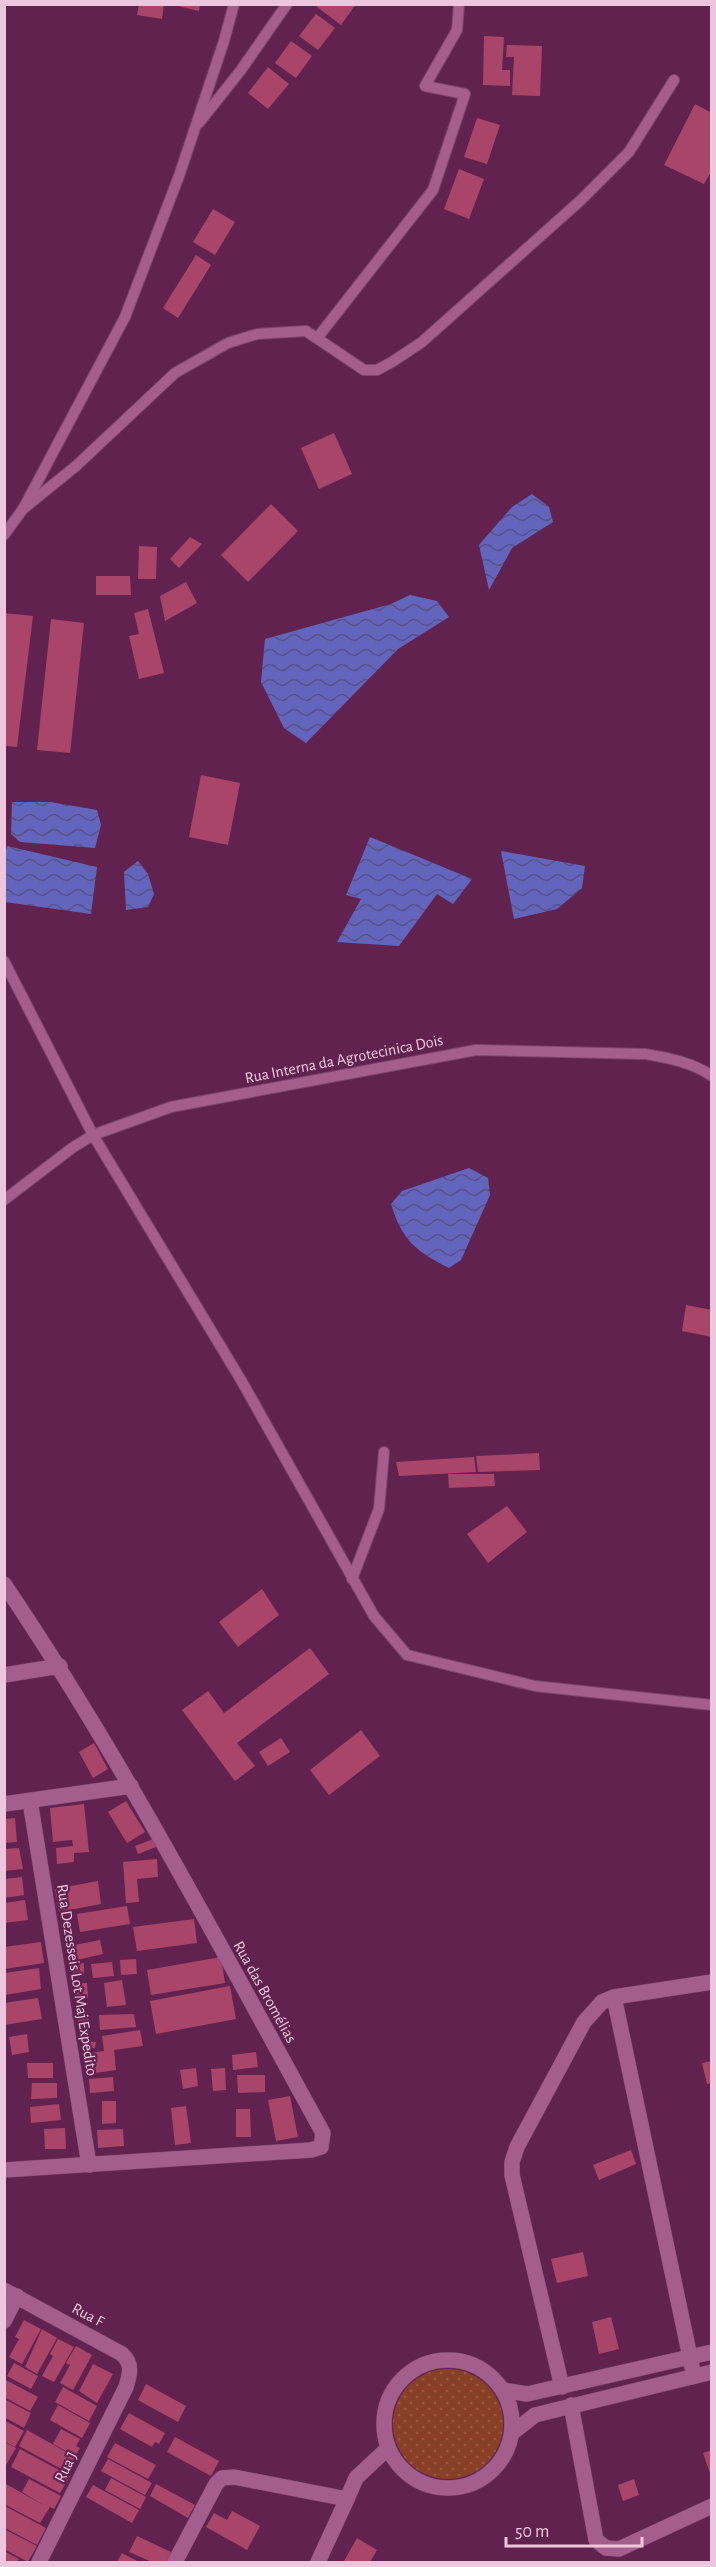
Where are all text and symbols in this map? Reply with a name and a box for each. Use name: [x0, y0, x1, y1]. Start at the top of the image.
street label: Rua Interna da Agrotecinica Dois: [243, 1032, 445, 1086]
street label: Rua Dezesseis Lot Maj Expedito: [53, 1883, 100, 2077]
street label: Rua das Bromélias: [230, 1938, 300, 2046]
street label: Rua F: [69, 2300, 108, 2330]
street label: Rua J: [52, 2449, 80, 2485]
scale bar: [506, 2510, 642, 2548]
text: 50 m: [515, 2523, 549, 2541]

